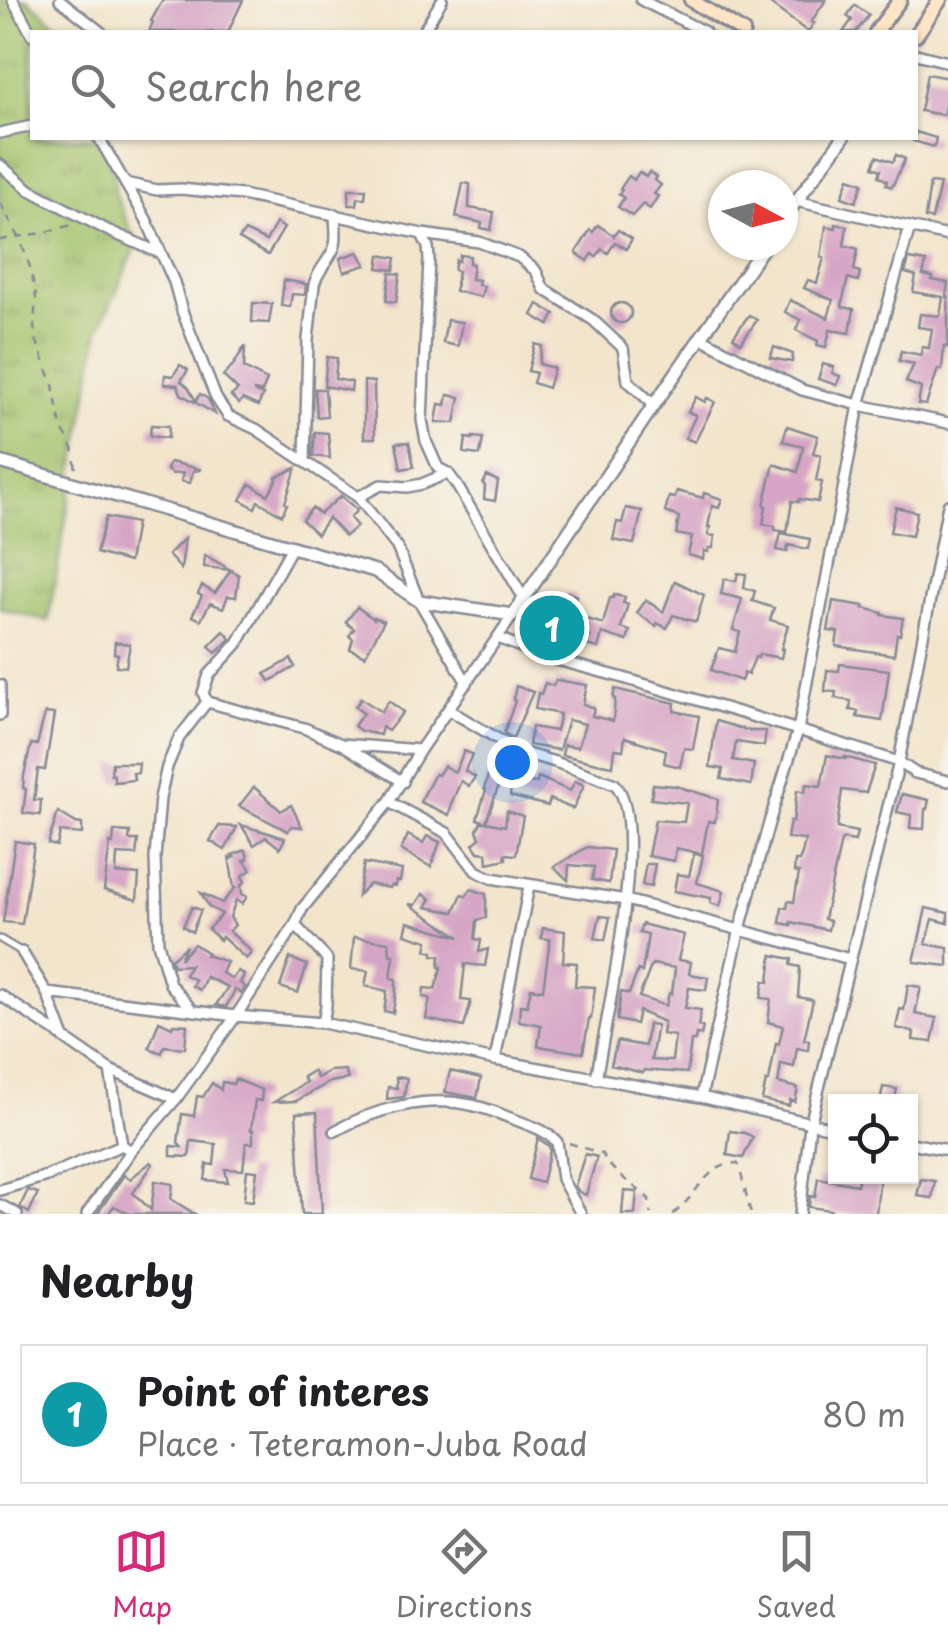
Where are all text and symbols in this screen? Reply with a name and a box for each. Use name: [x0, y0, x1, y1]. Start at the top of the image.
search box: [30, 30, 918, 140]
text: Search here: [145, 57, 362, 114]
icon: search: [65, 58, 120, 113]
north arrow: [708, 170, 798, 260]
pin: 1: [520, 590, 584, 666]
your location: [487, 737, 538, 788]
map controls: [828, 1094, 918, 1184]
button: locate: [828, 1094, 918, 1184]
text: Nearby: [40, 1248, 194, 1311]
text: Point of interes: [137, 1362, 429, 1419]
text: 1: [67, 1390, 82, 1438]
text: 80 m: [822, 1390, 906, 1438]
text: Place · Teteramon-Juba Road: [137, 1419, 588, 1467]
tab: Map: [112, 1524, 172, 1627]
tab: Directions: [396, 1524, 532, 1627]
tab: Saved: [756, 1524, 836, 1627]

